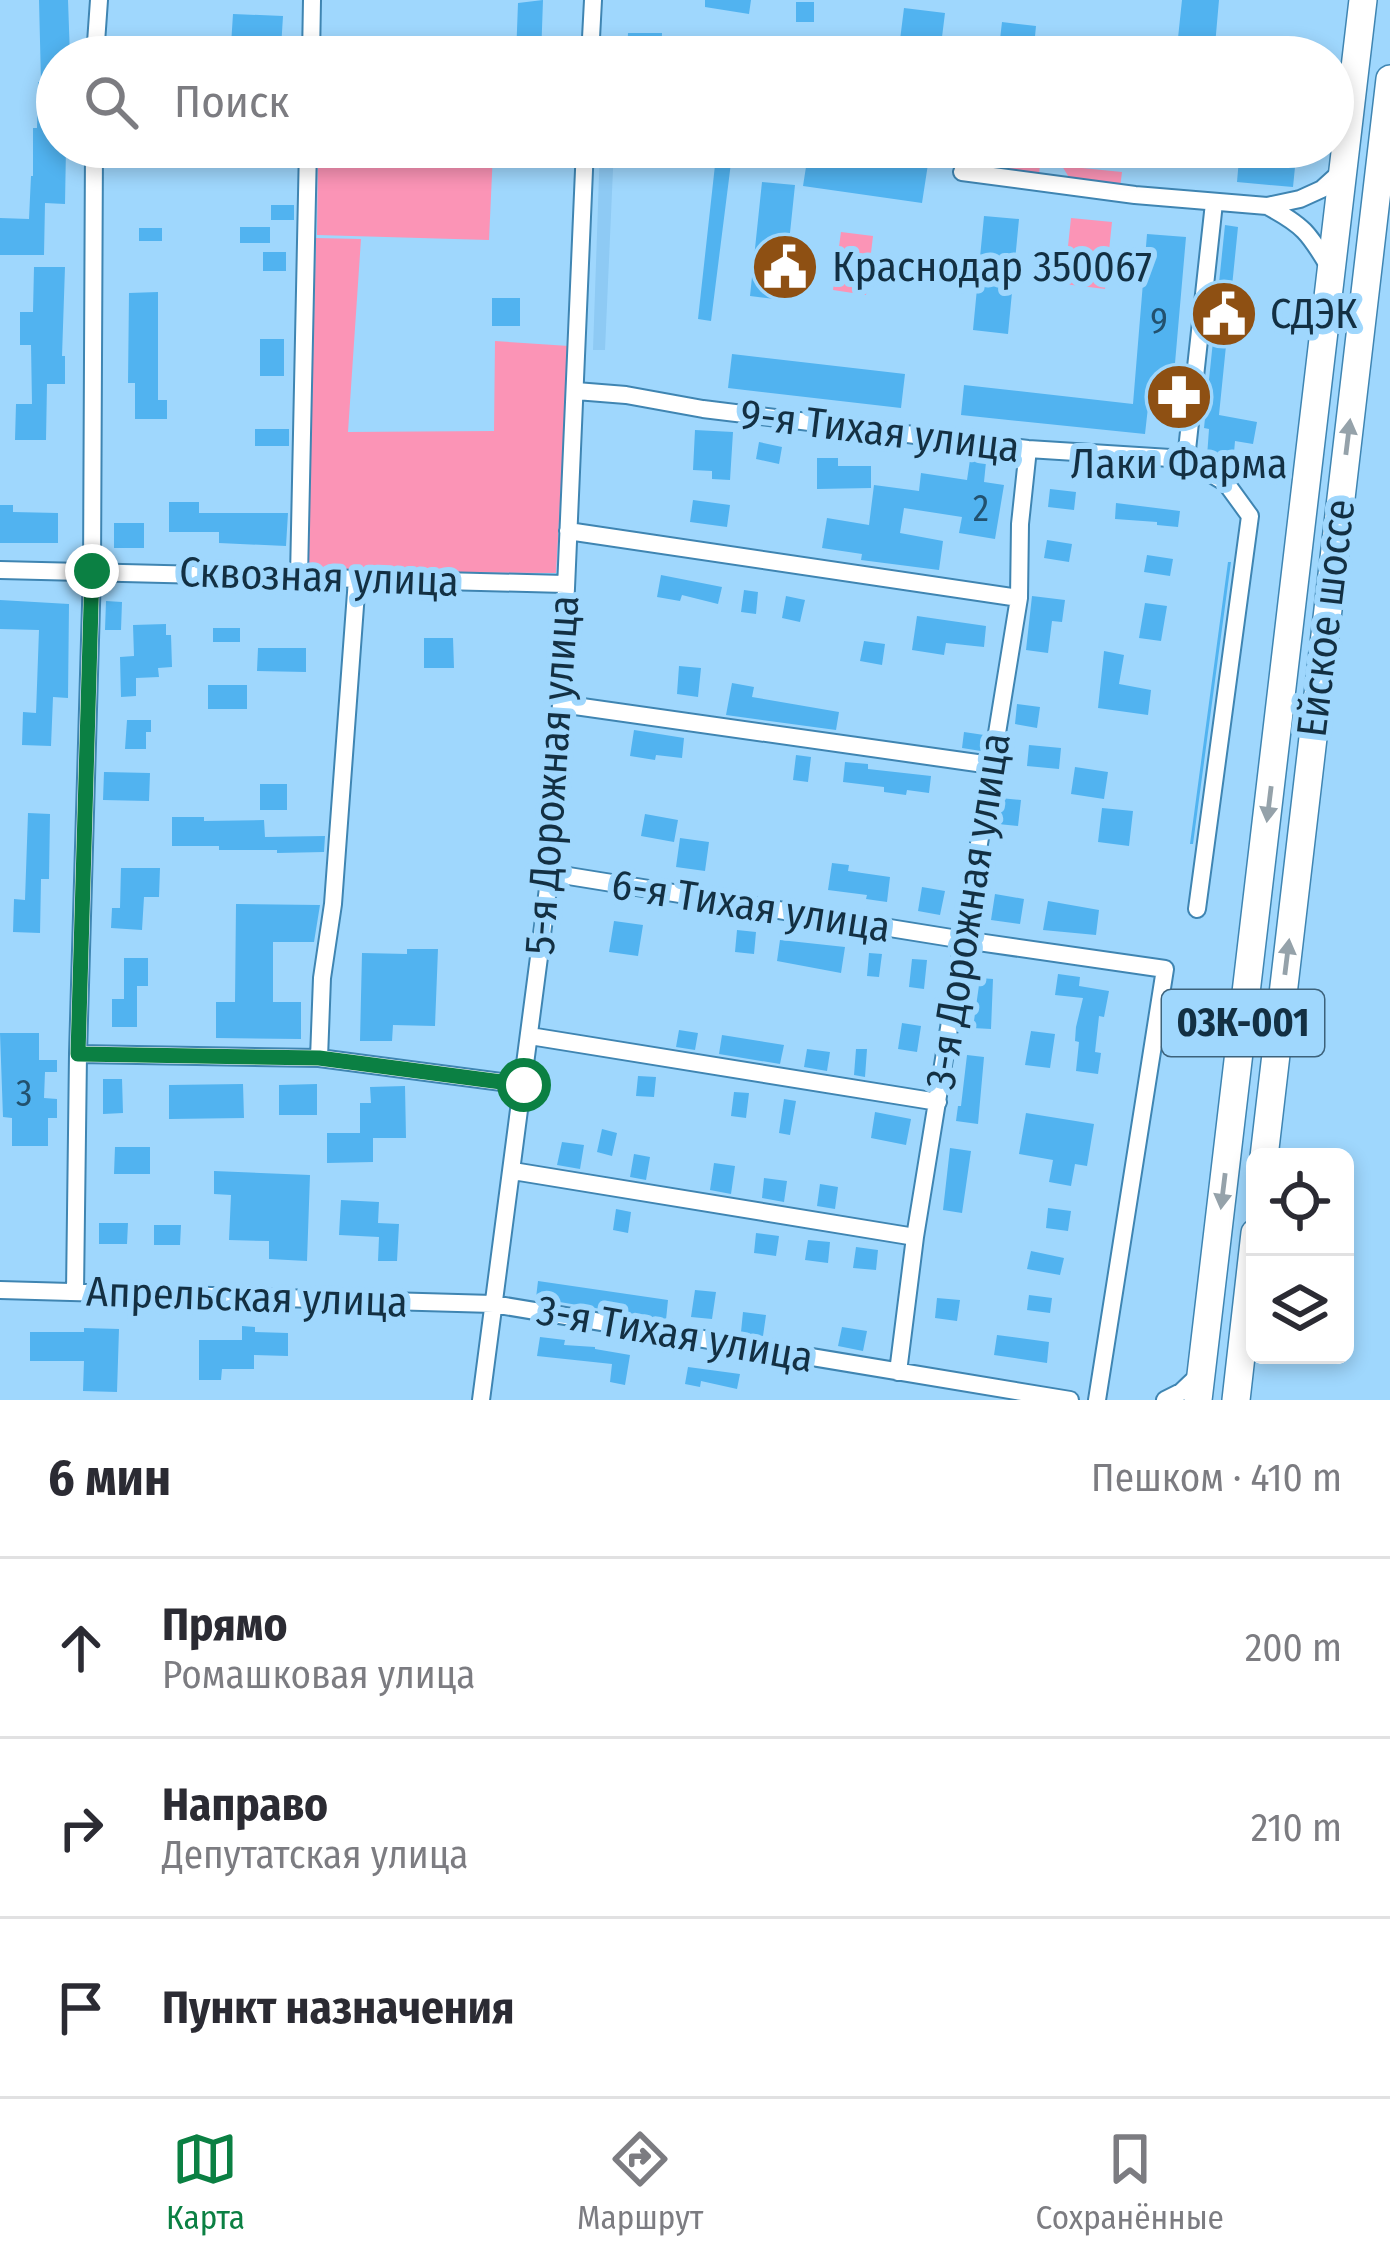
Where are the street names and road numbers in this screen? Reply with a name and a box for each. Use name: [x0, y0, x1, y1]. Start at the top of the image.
street label: 9-я Тихая улица: [737, 389, 1023, 473]
street label: Ейское шоссе: [1287, 496, 1365, 740]
street label: Сквозная улица: [178, 547, 460, 607]
street label: 5-я Дорожная улица: [514, 594, 590, 956]
street label: 3-я Дорожная улица: [915, 729, 1021, 1093]
street label: 6-я Тихая улица: [608, 859, 894, 953]
road number: 03К-001: [1162, 990, 1324, 1056]
street label: Апрельская улица: [85, 1266, 409, 1328]
street label: 3-я Тихая улица: [533, 1285, 817, 1383]

